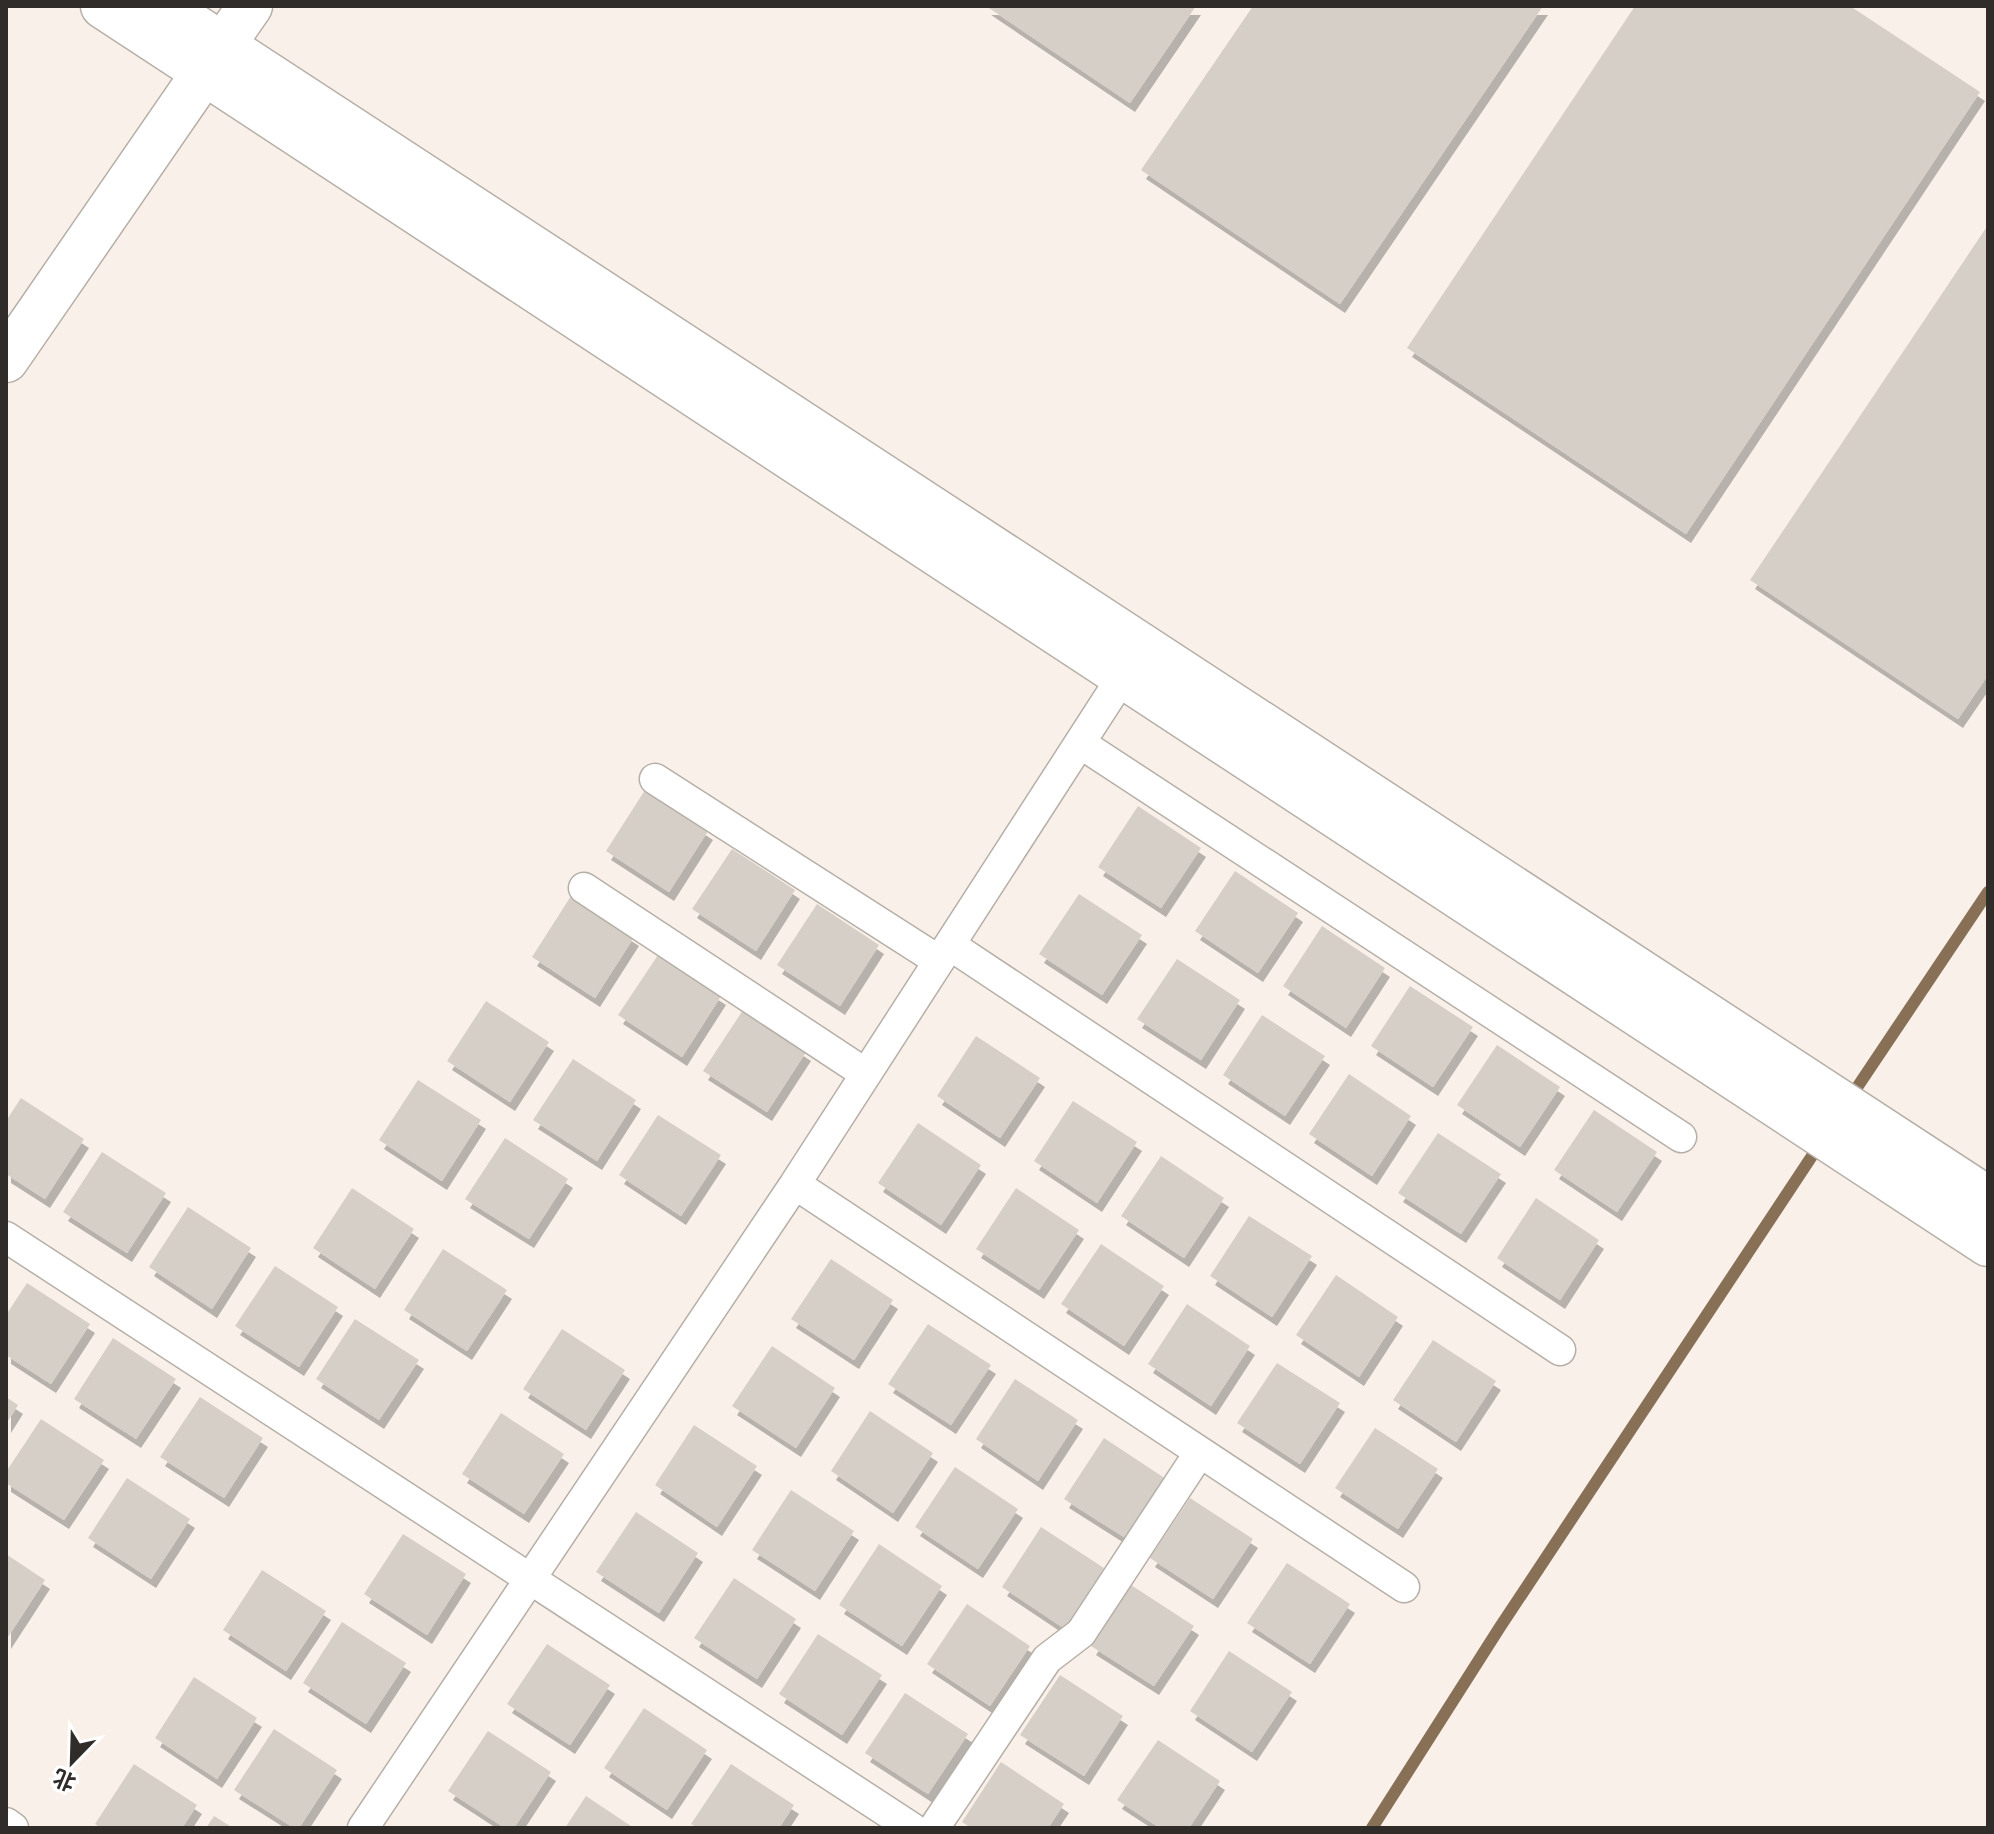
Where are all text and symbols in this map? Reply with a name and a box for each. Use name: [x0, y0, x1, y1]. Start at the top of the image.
north arrow: [32, 1722, 112, 1802]
text: 北: [49, 1763, 80, 1797]

